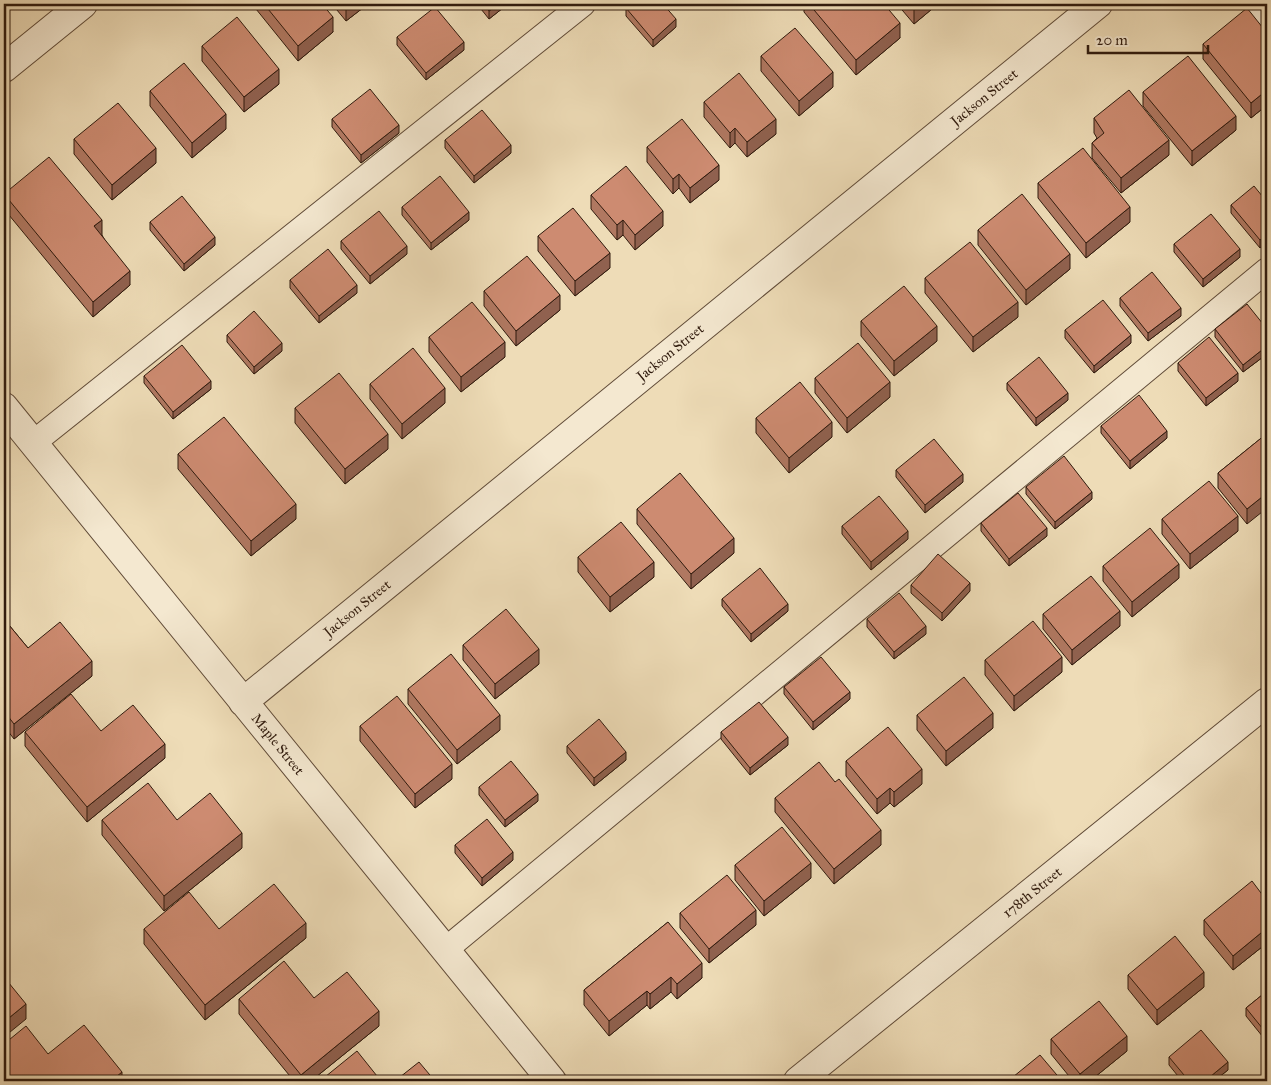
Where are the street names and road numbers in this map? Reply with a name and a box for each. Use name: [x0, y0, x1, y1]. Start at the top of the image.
street label: Jackson Street: [946, 65, 1022, 132]
street label: Jackson Street: [632, 320, 708, 387]
street label: Jackson Street: [319, 576, 395, 643]
street label: Maple Street: [248, 710, 308, 779]
street label: 178th Street: [999, 863, 1065, 921]

